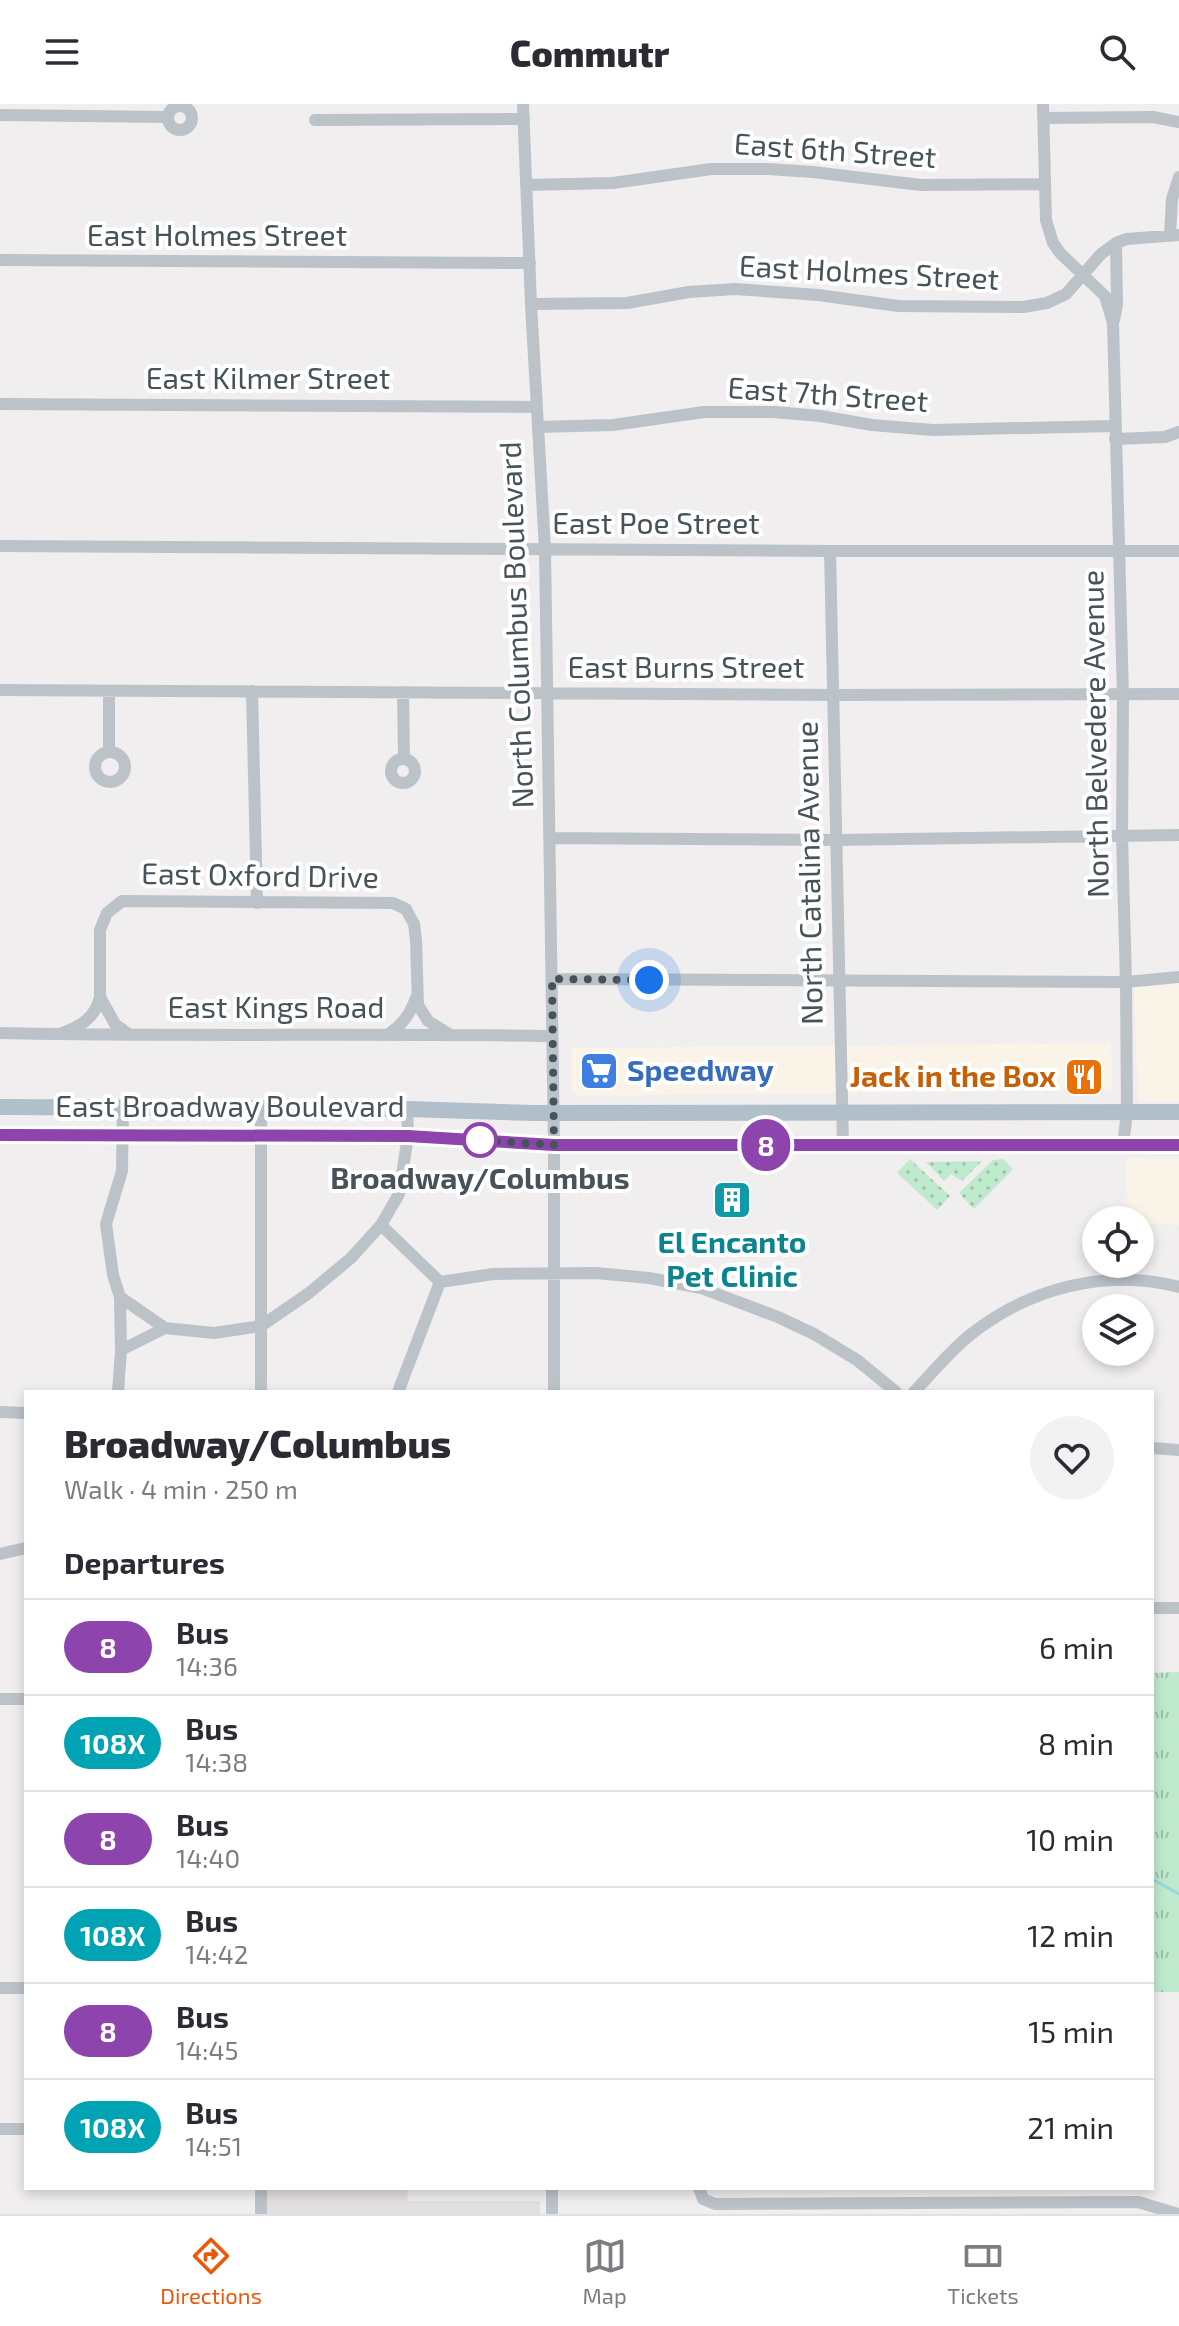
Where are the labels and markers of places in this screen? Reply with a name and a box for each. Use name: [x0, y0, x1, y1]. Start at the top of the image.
supermarket icon: Speedway: [578, 1050, 620, 1092]
place label: Speedway: [627, 1051, 774, 1088]
restaurant icon: Jack in the Box: [1063, 1056, 1105, 1098]
place label: Jack in the Box: [850, 1057, 1056, 1093]
marker: Broadway/Columbus: [463, 1123, 497, 1157]
place label: Broadway/Columbus: [330, 1159, 630, 1196]
building icon: El Encanto Pet Clinic: [711, 1179, 753, 1221]
place label: El Encanto Pet Clinic: [658, 1223, 806, 1293]

